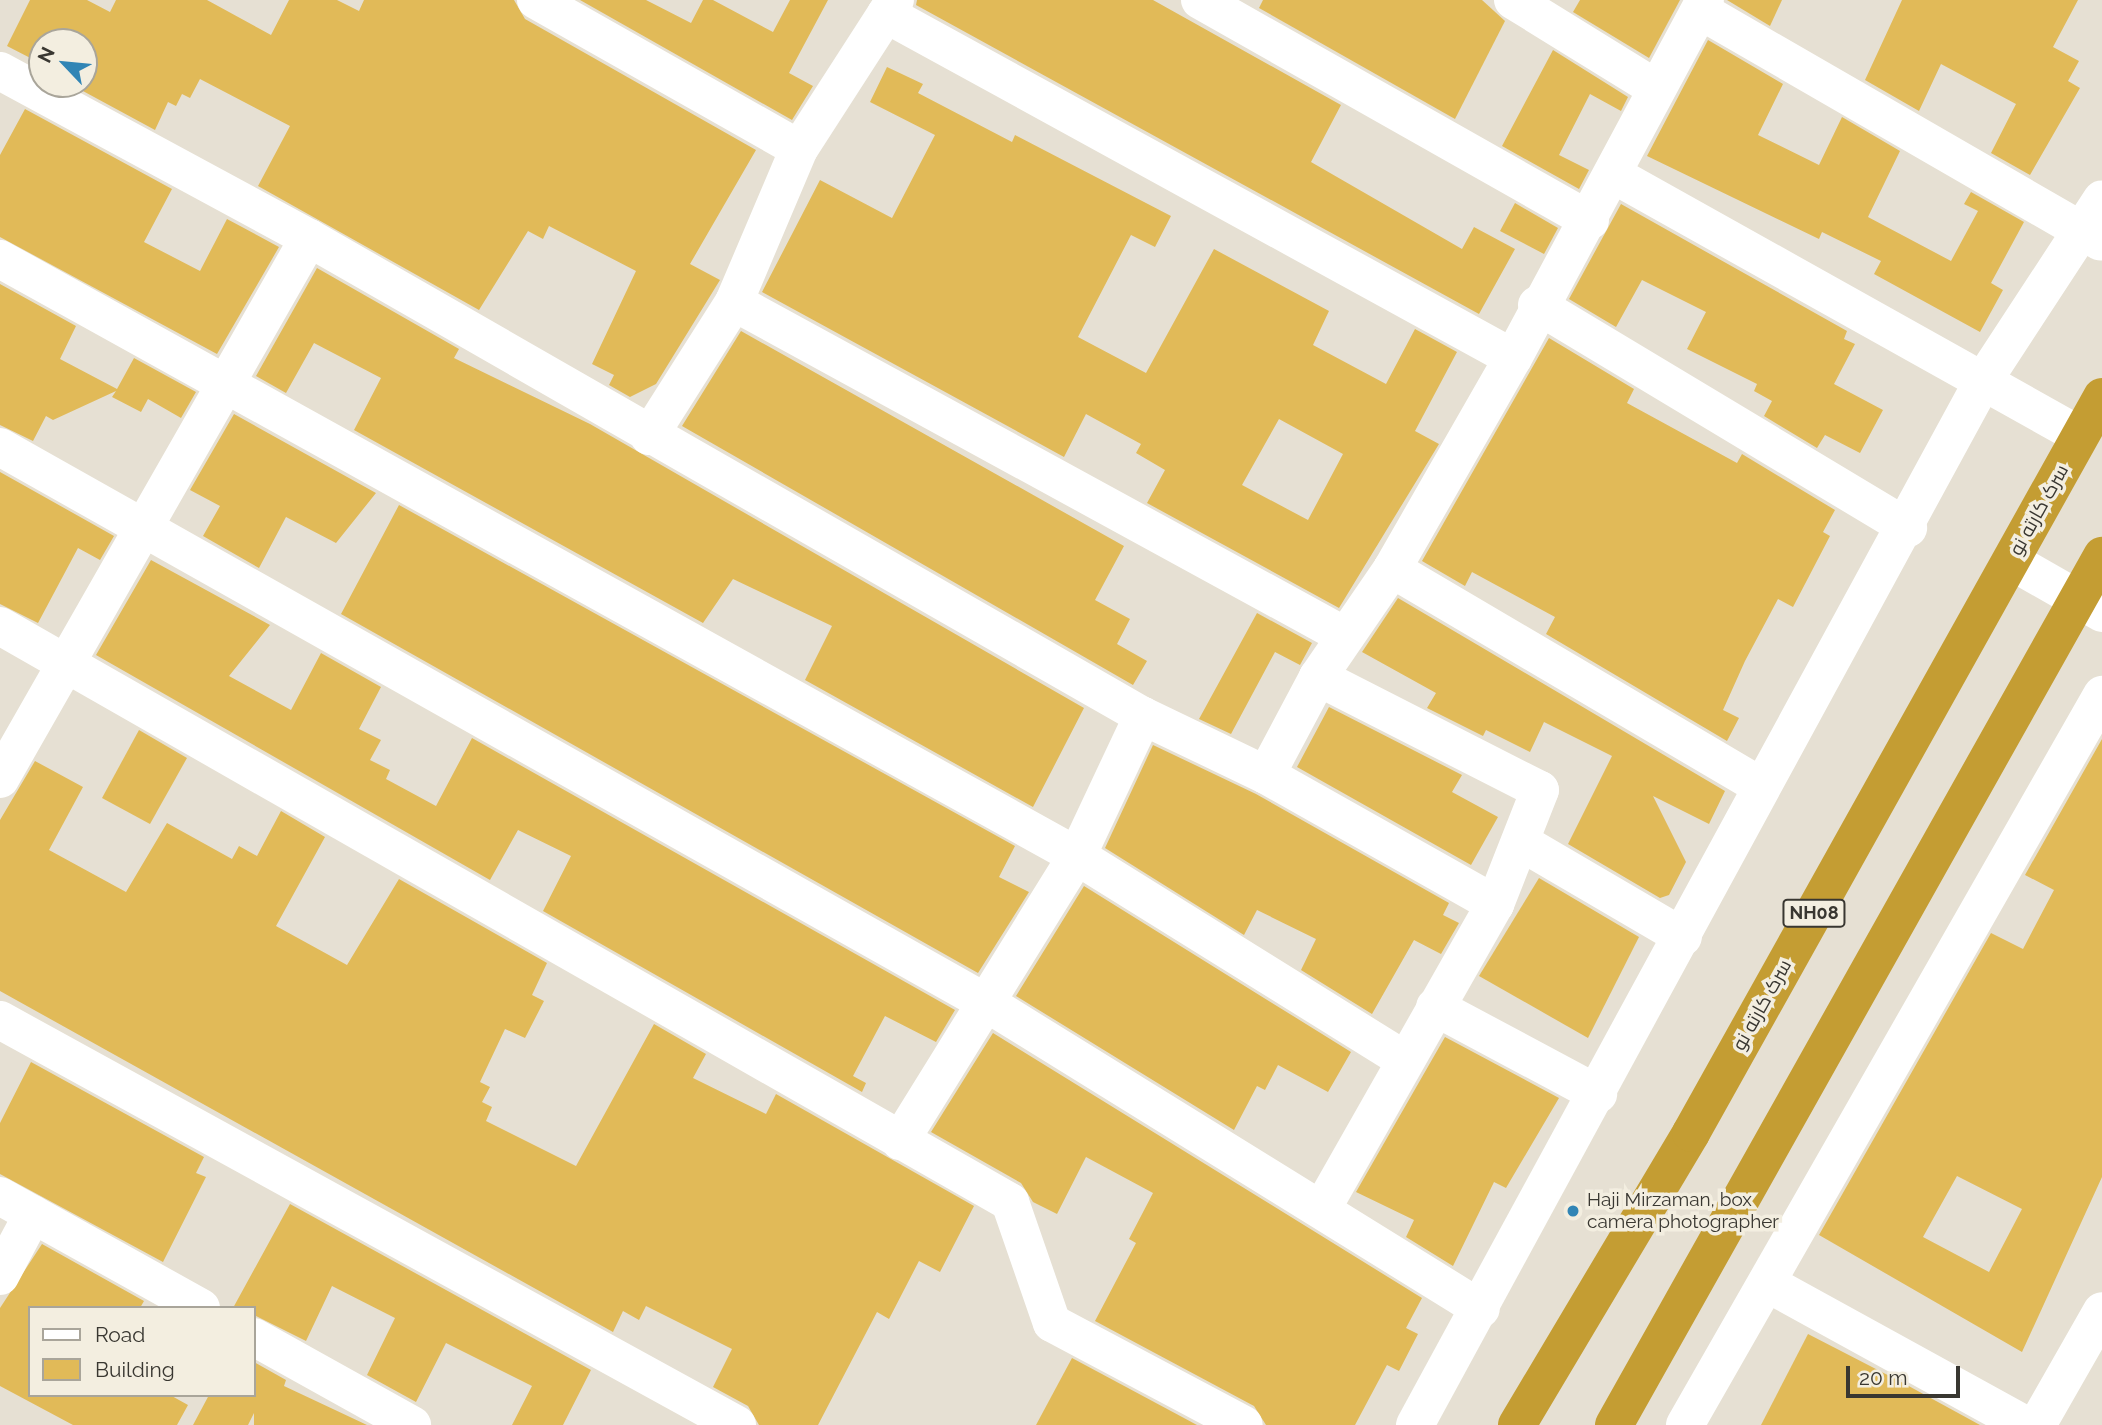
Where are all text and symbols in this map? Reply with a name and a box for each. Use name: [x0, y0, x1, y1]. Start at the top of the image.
north arrow: [28, 28, 98, 98]
text: N: [33, 43, 59, 66]
street label: سرک کارته نو: [2005, 461, 2073, 559]
road number: NH08: [1781, 898, 1847, 928]
street label: سرک کارته نو: [1728, 956, 1796, 1054]
place label: Haji Mirzaman, box camera photographer: [1587, 1189, 1779, 1233]
marker: Haji Mirzaman, box camera photographer: [1565, 1203, 1581, 1219]
legend: [28, 1306, 256, 1397]
text: Road: [95, 1322, 145, 1347]
scale bar: [1850, 1352, 1964, 1396]
text: Building: [95, 1357, 175, 1382]
text: 20 m: [1859, 1365, 1907, 1390]

